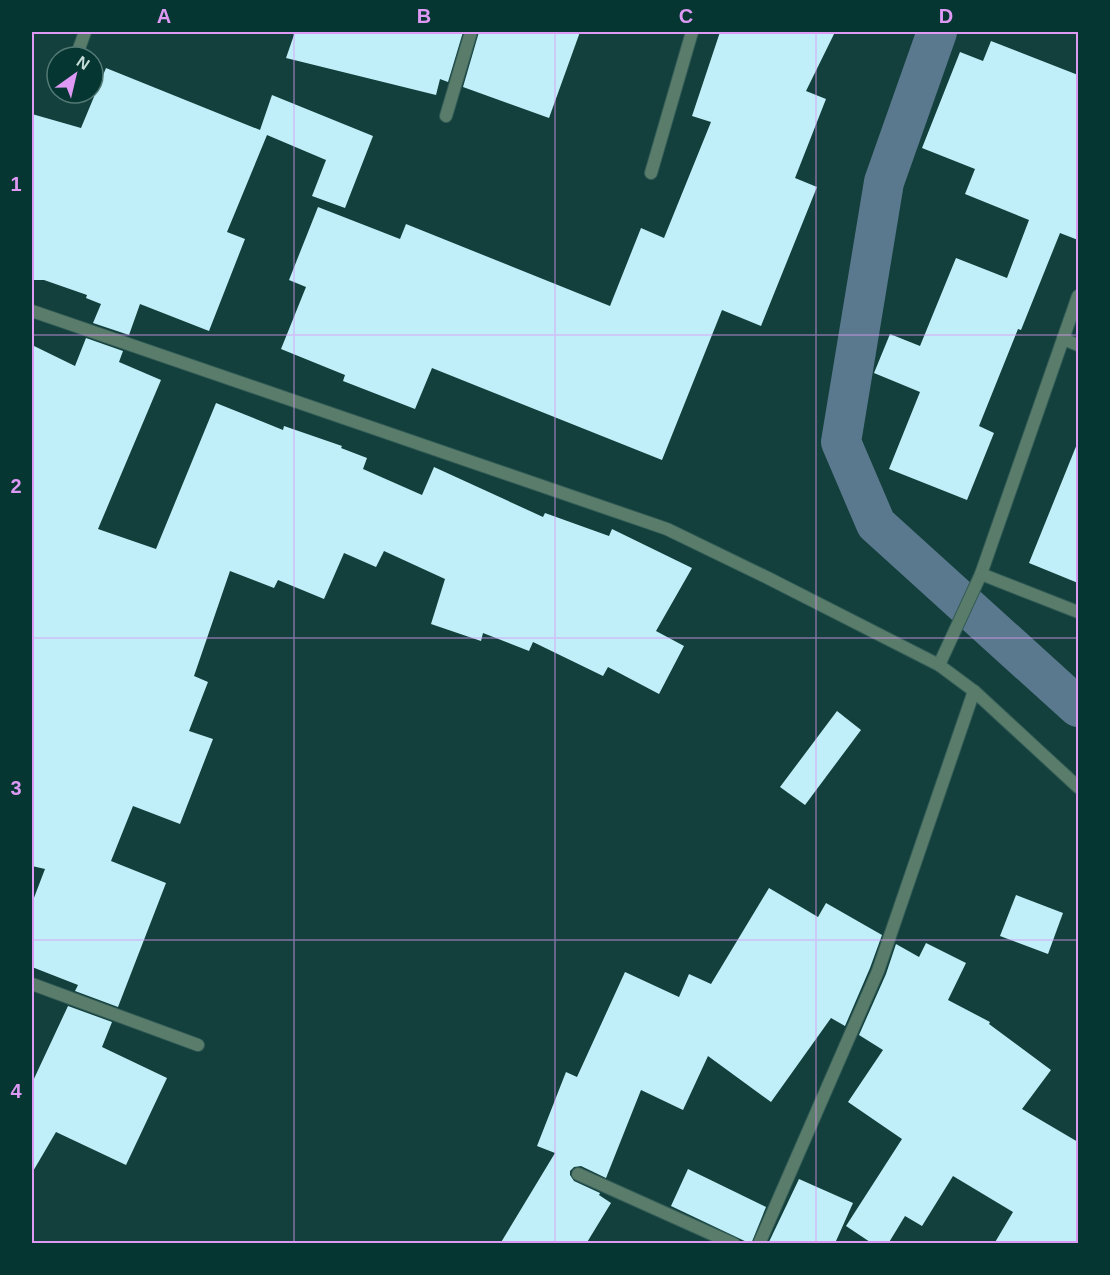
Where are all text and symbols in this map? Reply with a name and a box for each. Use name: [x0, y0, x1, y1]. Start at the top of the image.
text: A: [157, 5, 171, 27]
text: B: [417, 5, 431, 27]
text: C: [679, 5, 693, 27]
text: D: [939, 5, 953, 27]
north arrow: [45, 45, 105, 105]
text: N: [74, 53, 93, 73]
text: 1: [10, 173, 22, 195]
text: 2: [10, 475, 22, 497]
text: 3: [10, 777, 22, 799]
text: 4: [10, 1080, 22, 1102]

